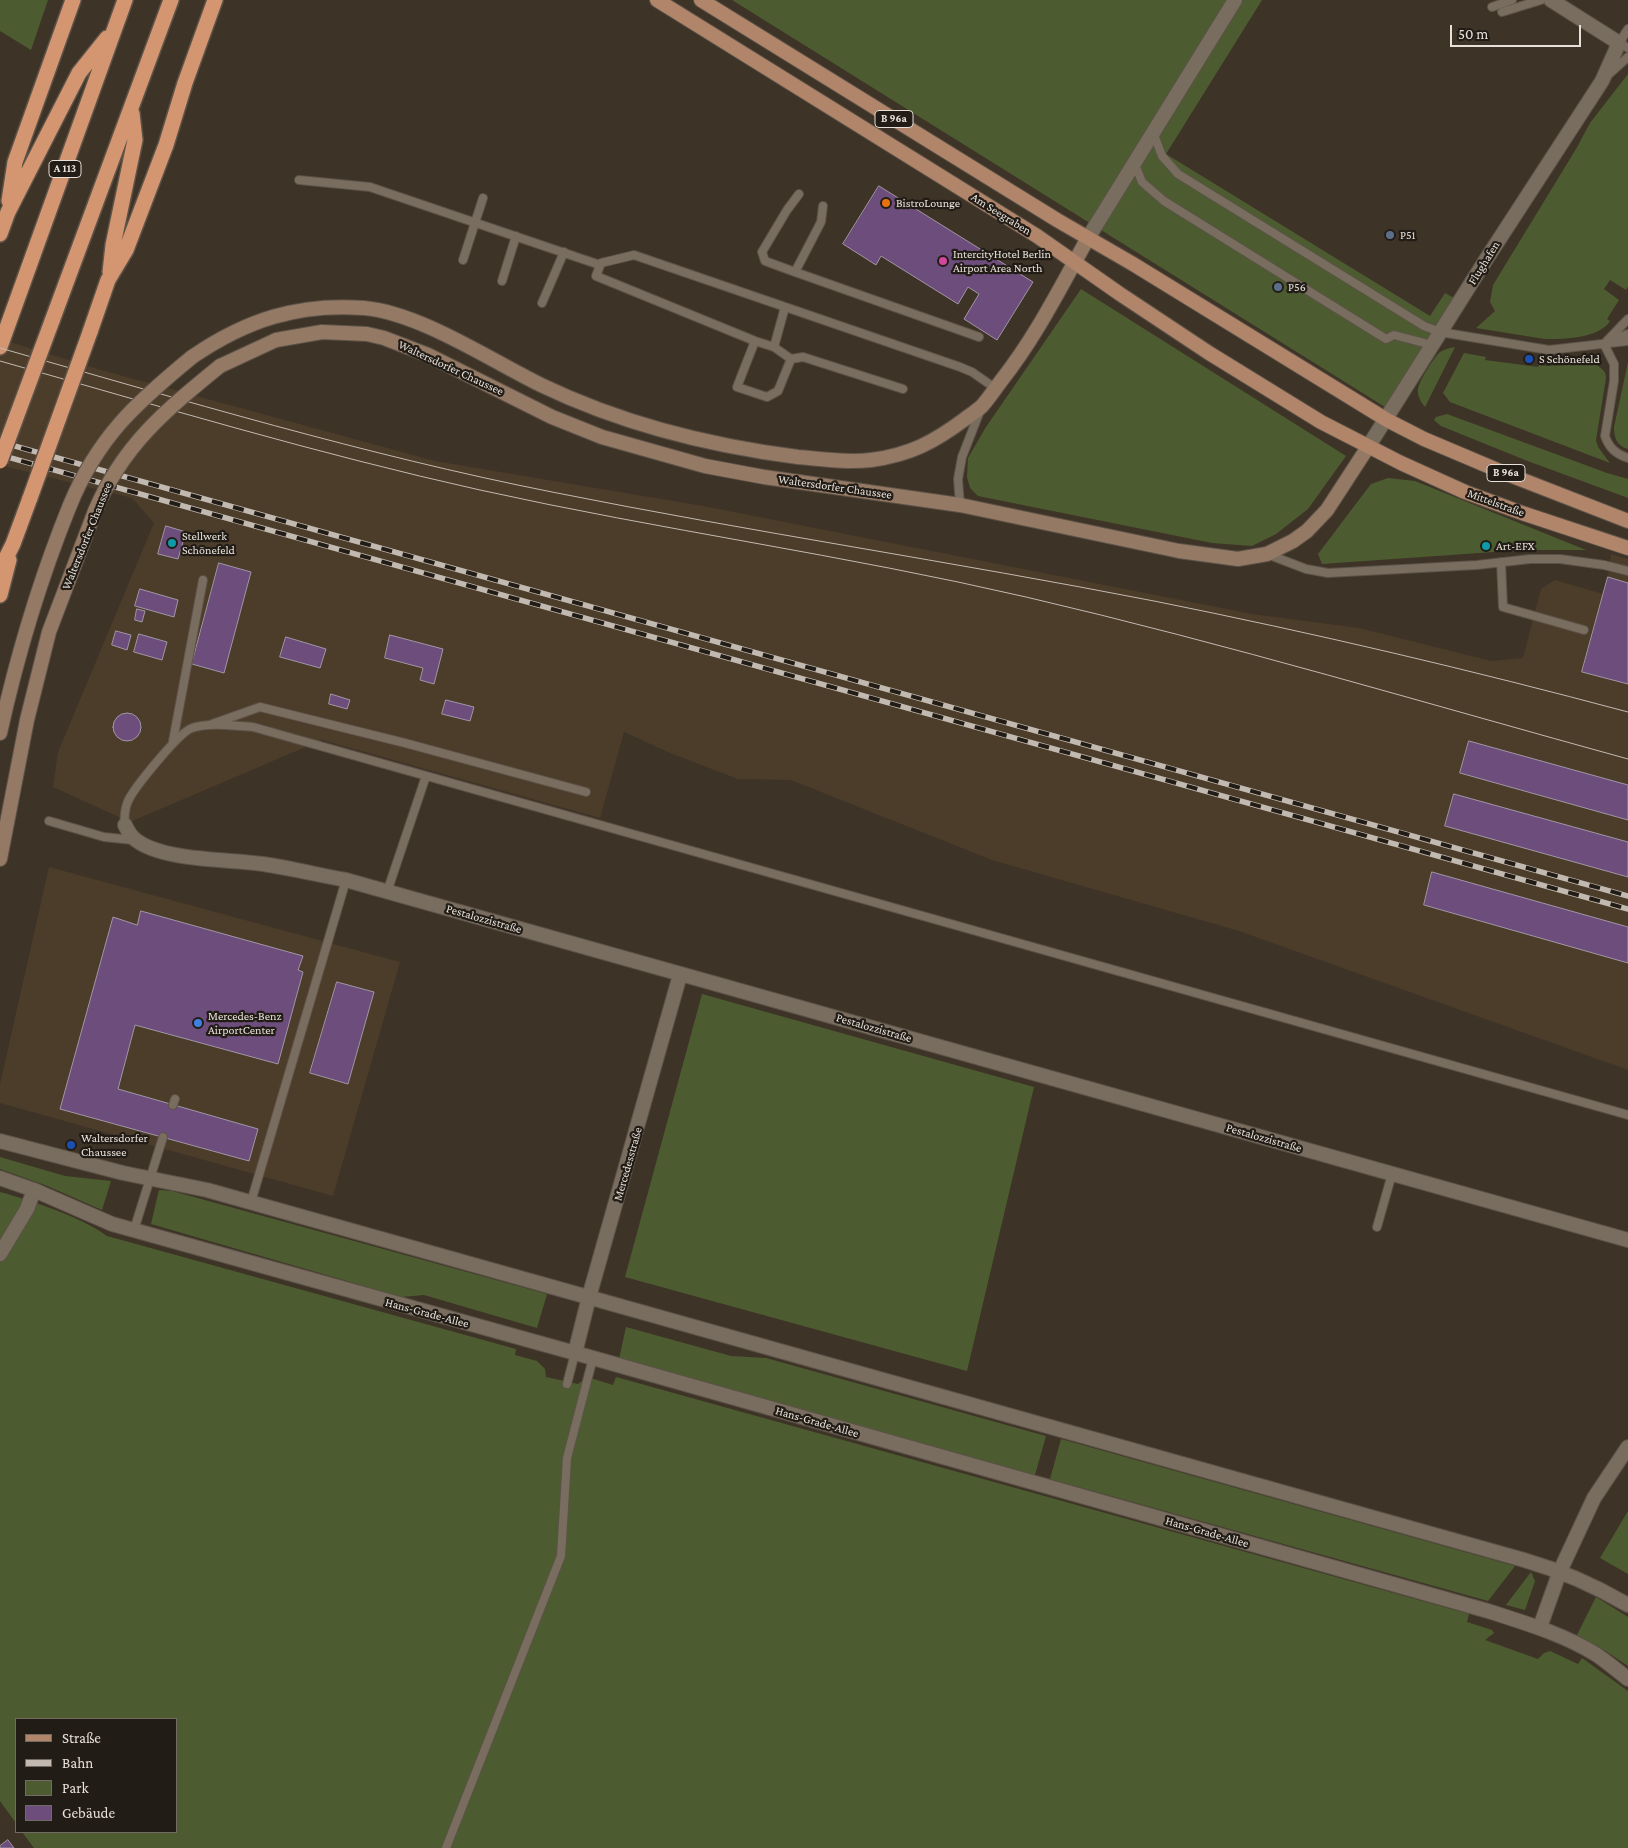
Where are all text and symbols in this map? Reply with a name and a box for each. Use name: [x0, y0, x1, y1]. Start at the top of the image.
scale bar: [1453, 15, 1584, 47]
text: 50 m: [1458, 26, 1488, 42]
road number: B 96a: [875, 110, 913, 128]
road number: A 113: [49, 160, 81, 178]
street label: Am Seegraben: [968, 190, 1034, 238]
place label: BistroLounge: [896, 196, 960, 210]
marker: BistroLounge: [880, 197, 892, 209]
place label: P51: [1400, 228, 1416, 242]
marker: P51: [1384, 229, 1396, 241]
street label: Flughafen: [1465, 239, 1503, 287]
place label: IntercityHotel Berlin Airport Area North: [953, 247, 1051, 275]
marker: IntercityHotel Berlin Airport Area North: [937, 255, 949, 267]
place label: P56: [1288, 280, 1306, 294]
marker: P56: [1272, 281, 1284, 293]
street label: Waltersdorfer Chaussee: [396, 337, 506, 399]
place label: S Schönefeld: [1539, 352, 1600, 366]
marker: S Schönefeld: [1523, 353, 1535, 365]
road number: B 96a: [1487, 464, 1525, 482]
street label: Waltersdorfer Chaussee: [777, 472, 893, 502]
street label: Waltersdorfer Chaussee: [59, 480, 115, 592]
street label: Mittelstraße: [1466, 486, 1526, 520]
place label: Stellwerk Schönefeld: [182, 529, 235, 557]
marker: Stellwerk Schönefeld: [166, 537, 178, 549]
place label: Art-EFX: [1496, 539, 1535, 553]
marker: Art-EFX: [1480, 540, 1492, 552]
street label: Pestalozzistraße: [445, 901, 523, 937]
place label: Mercedes-Benz AirportCenter: [208, 1009, 281, 1037]
street label: Pestalozzistraße: [835, 1010, 913, 1046]
marker: Mercedes-Benz AirportCenter: [192, 1017, 204, 1029]
street label: Pestalozzistraße: [1225, 1120, 1303, 1156]
street label: Mercedesstraße: [611, 1126, 645, 1202]
place label: Waltersdorfer Chaussee: [81, 1131, 148, 1159]
marker: Waltersdorfer Chaussee: [65, 1139, 77, 1151]
street label: Hans-Grade-Allee: [384, 1295, 470, 1331]
street label: Hans-Grade-Allee: [774, 1403, 860, 1441]
street label: Hans-Grade-Allee: [1164, 1513, 1250, 1551]
legend: [15, 1718, 178, 1833]
text: Straße: [62, 1730, 101, 1746]
text: Bahn: [62, 1755, 93, 1771]
text: Park: [62, 1780, 89, 1796]
text: Gebäude: [62, 1805, 115, 1821]

